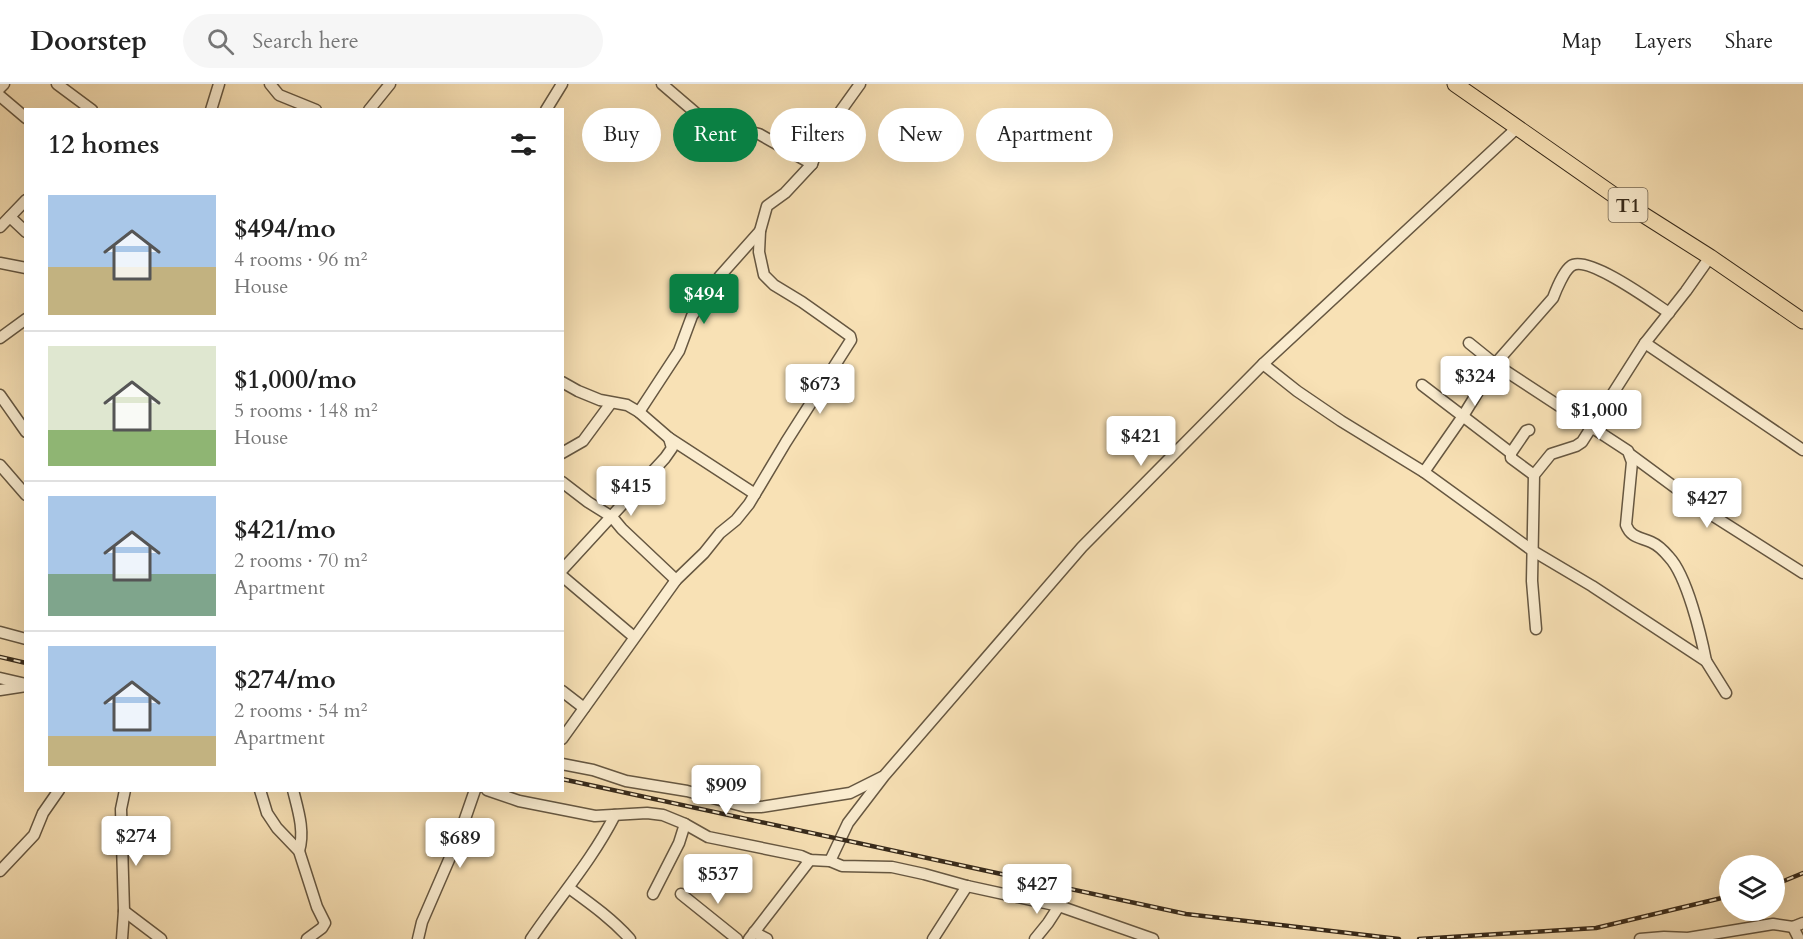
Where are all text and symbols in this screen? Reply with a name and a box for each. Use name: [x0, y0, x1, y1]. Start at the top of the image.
search box: [183, 14, 603, 68]
text: Doorstep: [30, 22, 147, 60]
icon: search: [204, 25, 237, 58]
text: Search here: [252, 26, 359, 56]
text: Map: [1562, 27, 1602, 56]
text: Layers: [1635, 27, 1692, 56]
text: Share: [1725, 27, 1773, 56]
chip: Buy: [582, 108, 661, 162]
chip: Rent: [673, 108, 758, 162]
chip: Filters: [770, 108, 866, 162]
chip: New: [878, 108, 964, 162]
chip: Apartment: [976, 108, 1113, 162]
text: 12 homes: [48, 127, 159, 162]
icon: filters: [507, 128, 540, 161]
road number: T1: [1608, 188, 1648, 222]
text: $494/mo: [234, 211, 336, 246]
icon: home: [96, 219, 168, 291]
text: 4 rooms · 96 m²: [234, 246, 367, 273]
text: House: [234, 273, 288, 300]
pin: $494: [668, 274, 740, 325]
text: $494: [684, 280, 724, 307]
pin: $324: [1439, 356, 1511, 407]
text: $1,000/mo: [234, 362, 357, 397]
text: $324: [1455, 362, 1495, 389]
pin: $673: [784, 364, 856, 415]
icon: home: [96, 370, 168, 442]
text: $673: [800, 370, 840, 397]
pin: $1,000: [1550, 390, 1648, 441]
text: $1,000: [1570, 396, 1628, 423]
text: 5 rooms · 148 m²: [234, 397, 378, 424]
pin: $421: [1105, 416, 1177, 467]
text: $421: [1121, 422, 1161, 449]
text: House: [234, 424, 288, 451]
pin: $415: [595, 466, 667, 517]
text: $415: [611, 472, 651, 499]
pin: $427: [1671, 478, 1743, 529]
text: $427: [1687, 484, 1727, 511]
text: $421/mo: [234, 512, 336, 547]
icon: home: [96, 520, 168, 592]
text: 2 rooms · 70 m²: [234, 547, 367, 574]
text: Apartment: [234, 574, 325, 601]
text: $274/mo: [234, 662, 336, 697]
icon: home: [96, 670, 168, 742]
text: 2 rooms · 54 m²: [234, 697, 367, 724]
text: Apartment: [234, 724, 325, 751]
pin: $909: [690, 765, 762, 816]
text: $909: [706, 771, 746, 798]
pin: $274: [100, 816, 172, 867]
pin: $689: [424, 818, 496, 869]
text: $274: [116, 822, 156, 849]
text: $689: [440, 824, 480, 851]
pin: $537: [682, 854, 754, 905]
map controls: [1719, 855, 1785, 921]
button: layers: [1719, 855, 1785, 921]
text: $537: [698, 860, 738, 887]
pin: $427: [1001, 864, 1073, 915]
text: $427: [1017, 870, 1057, 897]

